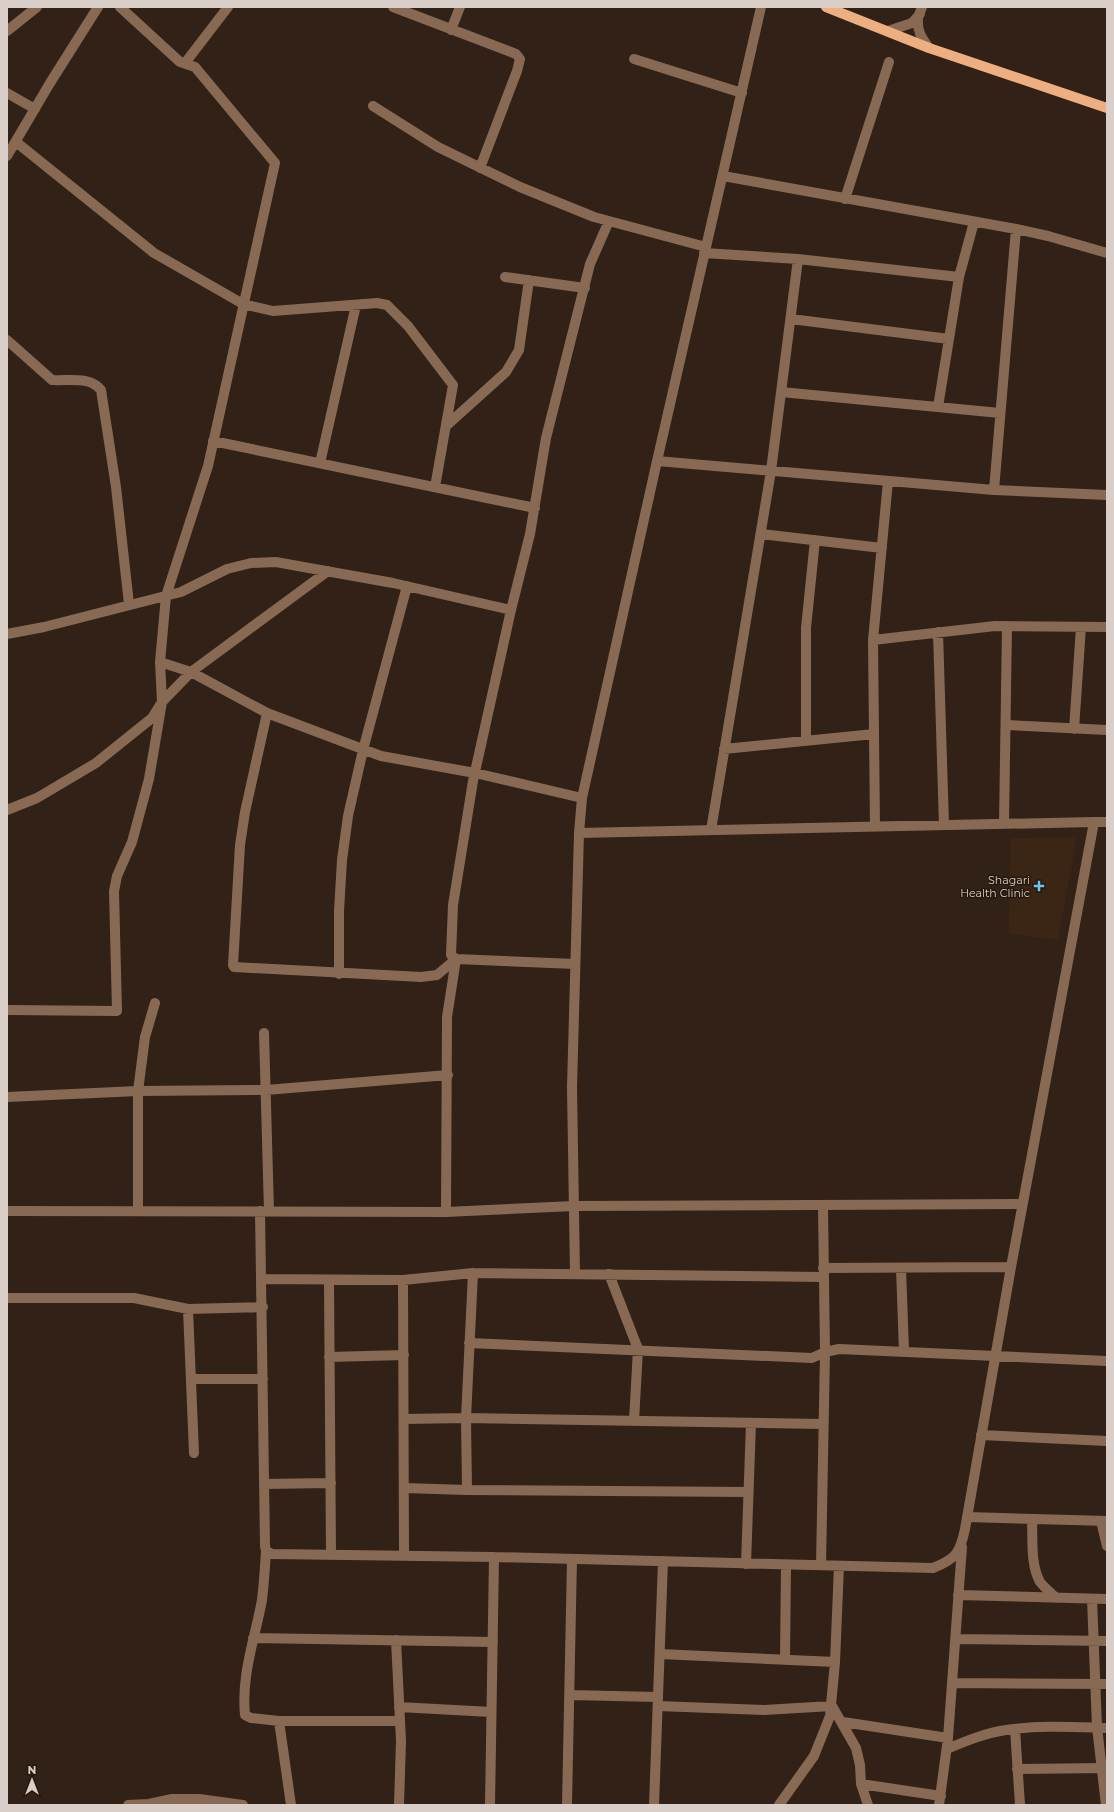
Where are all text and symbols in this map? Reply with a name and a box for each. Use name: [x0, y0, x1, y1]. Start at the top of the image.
place label: Shagari Health Clinic: [960, 873, 1030, 900]
marker: Shagari Health Clinic: [1033, 880, 1045, 892]
north arrow: [12, 1760, 52, 1800]
text: N: [28, 1763, 36, 1777]

